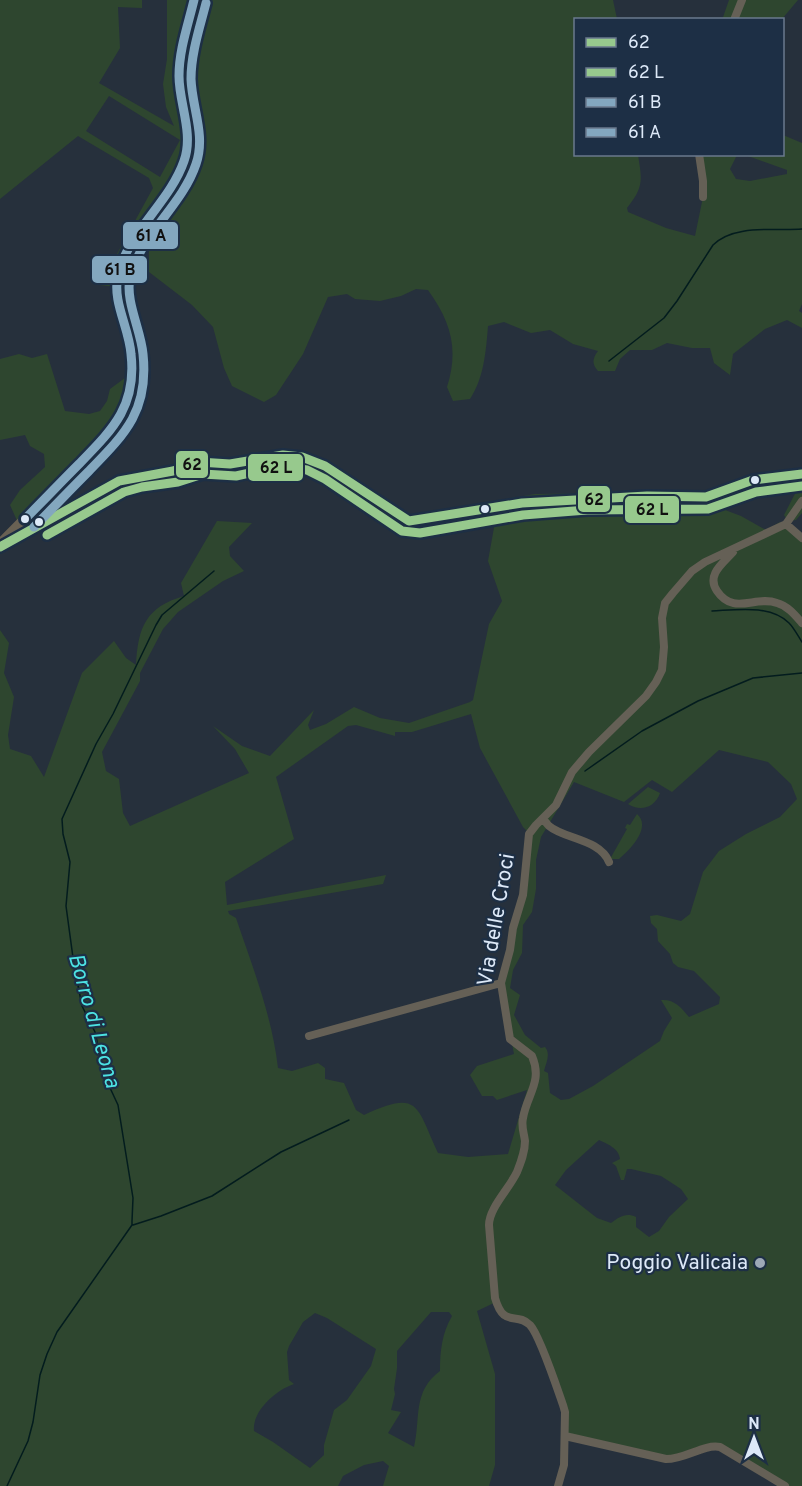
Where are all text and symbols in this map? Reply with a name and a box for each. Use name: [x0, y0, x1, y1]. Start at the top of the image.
legend: [574, 18, 784, 156]
text: 62: [628, 32, 650, 55]
text: 62 L: [628, 62, 664, 85]
text: 61 B: [628, 92, 662, 115]
text: 61 A: [628, 122, 661, 145]
line badge: 61 A: [122, 221, 179, 250]
text: 61 A: [135, 227, 167, 247]
line badge: 61 B: [91, 255, 148, 284]
text: 61 B: [104, 261, 136, 281]
line badge: 62: [175, 450, 209, 479]
line badge: 62 L: [247, 453, 304, 482]
text: 62: [182, 456, 202, 476]
text: 62 L: [260, 459, 292, 479]
unlabelled marker: [749, 474, 761, 486]
line badge: 62: [577, 485, 611, 513]
text: 62: [584, 491, 604, 511]
line badge: 62 L: [624, 495, 680, 524]
text: 62 L: [636, 501, 668, 521]
unlabelled marker: [479, 503, 491, 515]
unlabelled marker: [19, 513, 31, 525]
unlabelled marker: [33, 516, 45, 528]
street label: Via delle Croci: [472, 851, 522, 989]
water label: Borro di Leona: [61, 951, 125, 1092]
place label: Poggio Valicaia: [606, 1250, 748, 1277]
marker: Poggio Valicaia: [753, 1256, 767, 1270]
north arrow: [724, 1408, 784, 1468]
text: N: [748, 1415, 760, 1435]

